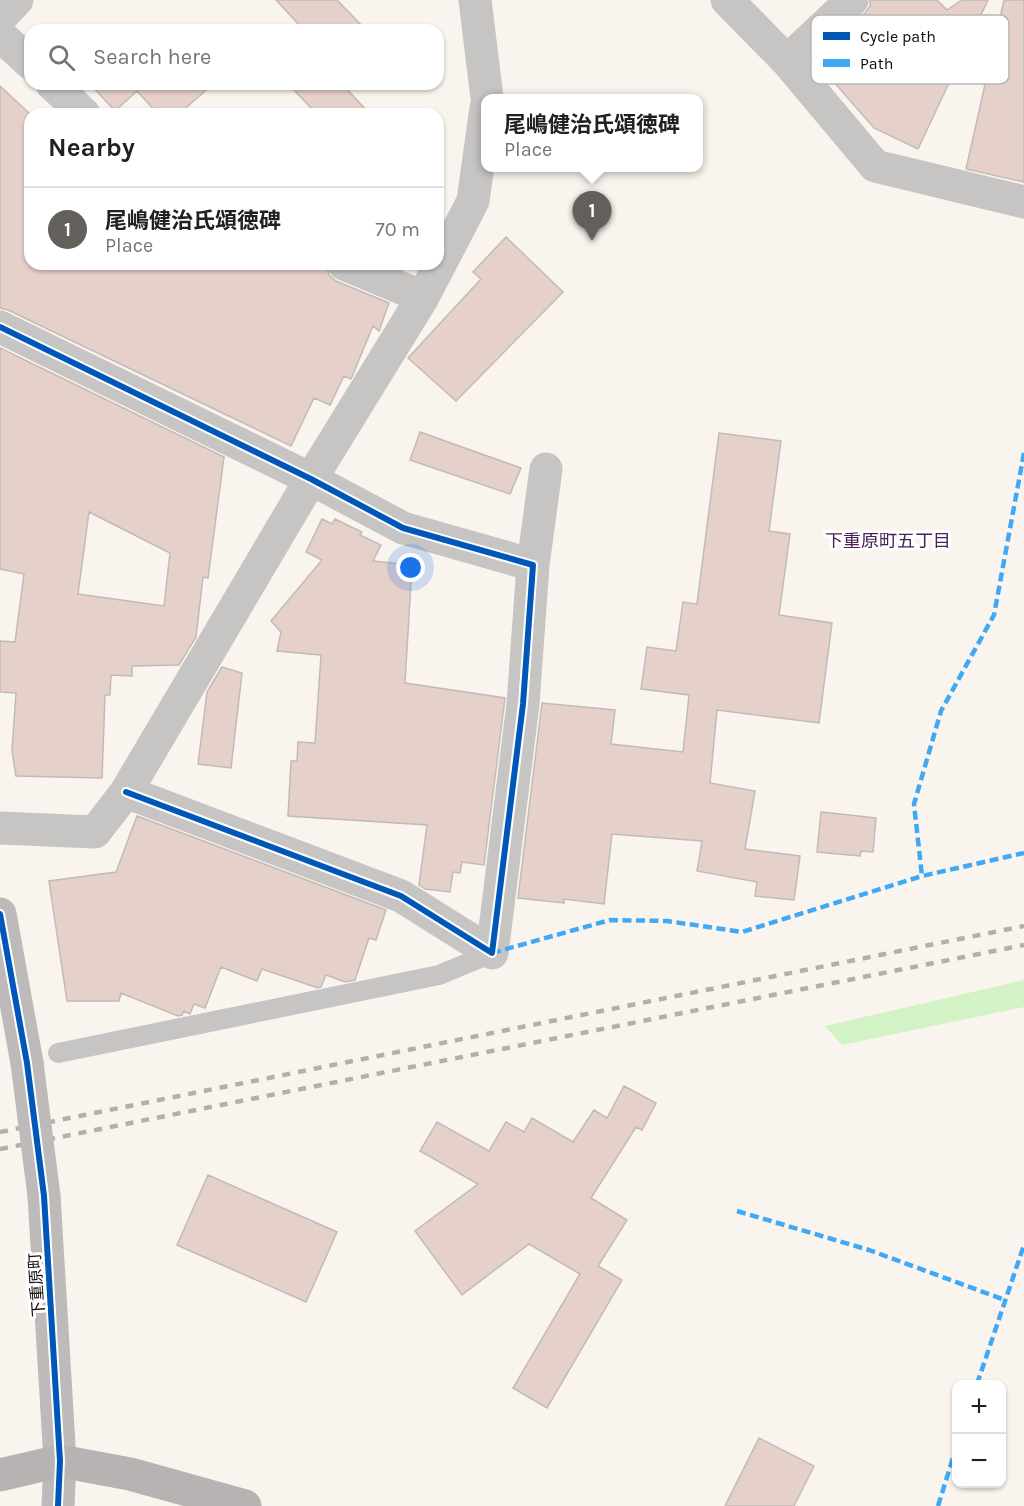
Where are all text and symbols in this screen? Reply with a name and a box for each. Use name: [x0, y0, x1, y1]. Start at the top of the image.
legend: [811, 15, 1009, 84]
search box: [24, 24, 444, 90]
text: Cycle path: [860, 27, 936, 46]
icon: search: [45, 41, 78, 74]
text: Search here: [93, 44, 211, 70]
text: Path: [860, 54, 893, 73]
popup: [481, 94, 703, 172]
text: 尾嶋健治氏頌徳碑: [504, 112, 680, 138]
text: Nearby: [48, 132, 135, 163]
text: Place: [504, 138, 552, 161]
pin: 1: [572, 192, 612, 241]
text: 尾嶋健治氏頌徳碑: [105, 208, 281, 234]
text: 1: [64, 218, 71, 241]
text: 70 m: [375, 218, 420, 241]
text: Place: [105, 234, 153, 257]
district label: 下重原町五丁目: [825, 530, 951, 552]
your location: [396, 553, 425, 582]
street label: 下重原町: [25, 1252, 48, 1318]
map controls: [952, 1380, 1006, 1488]
button: +: [952, 1380, 1006, 1434]
button: −: [952, 1434, 1006, 1488]

